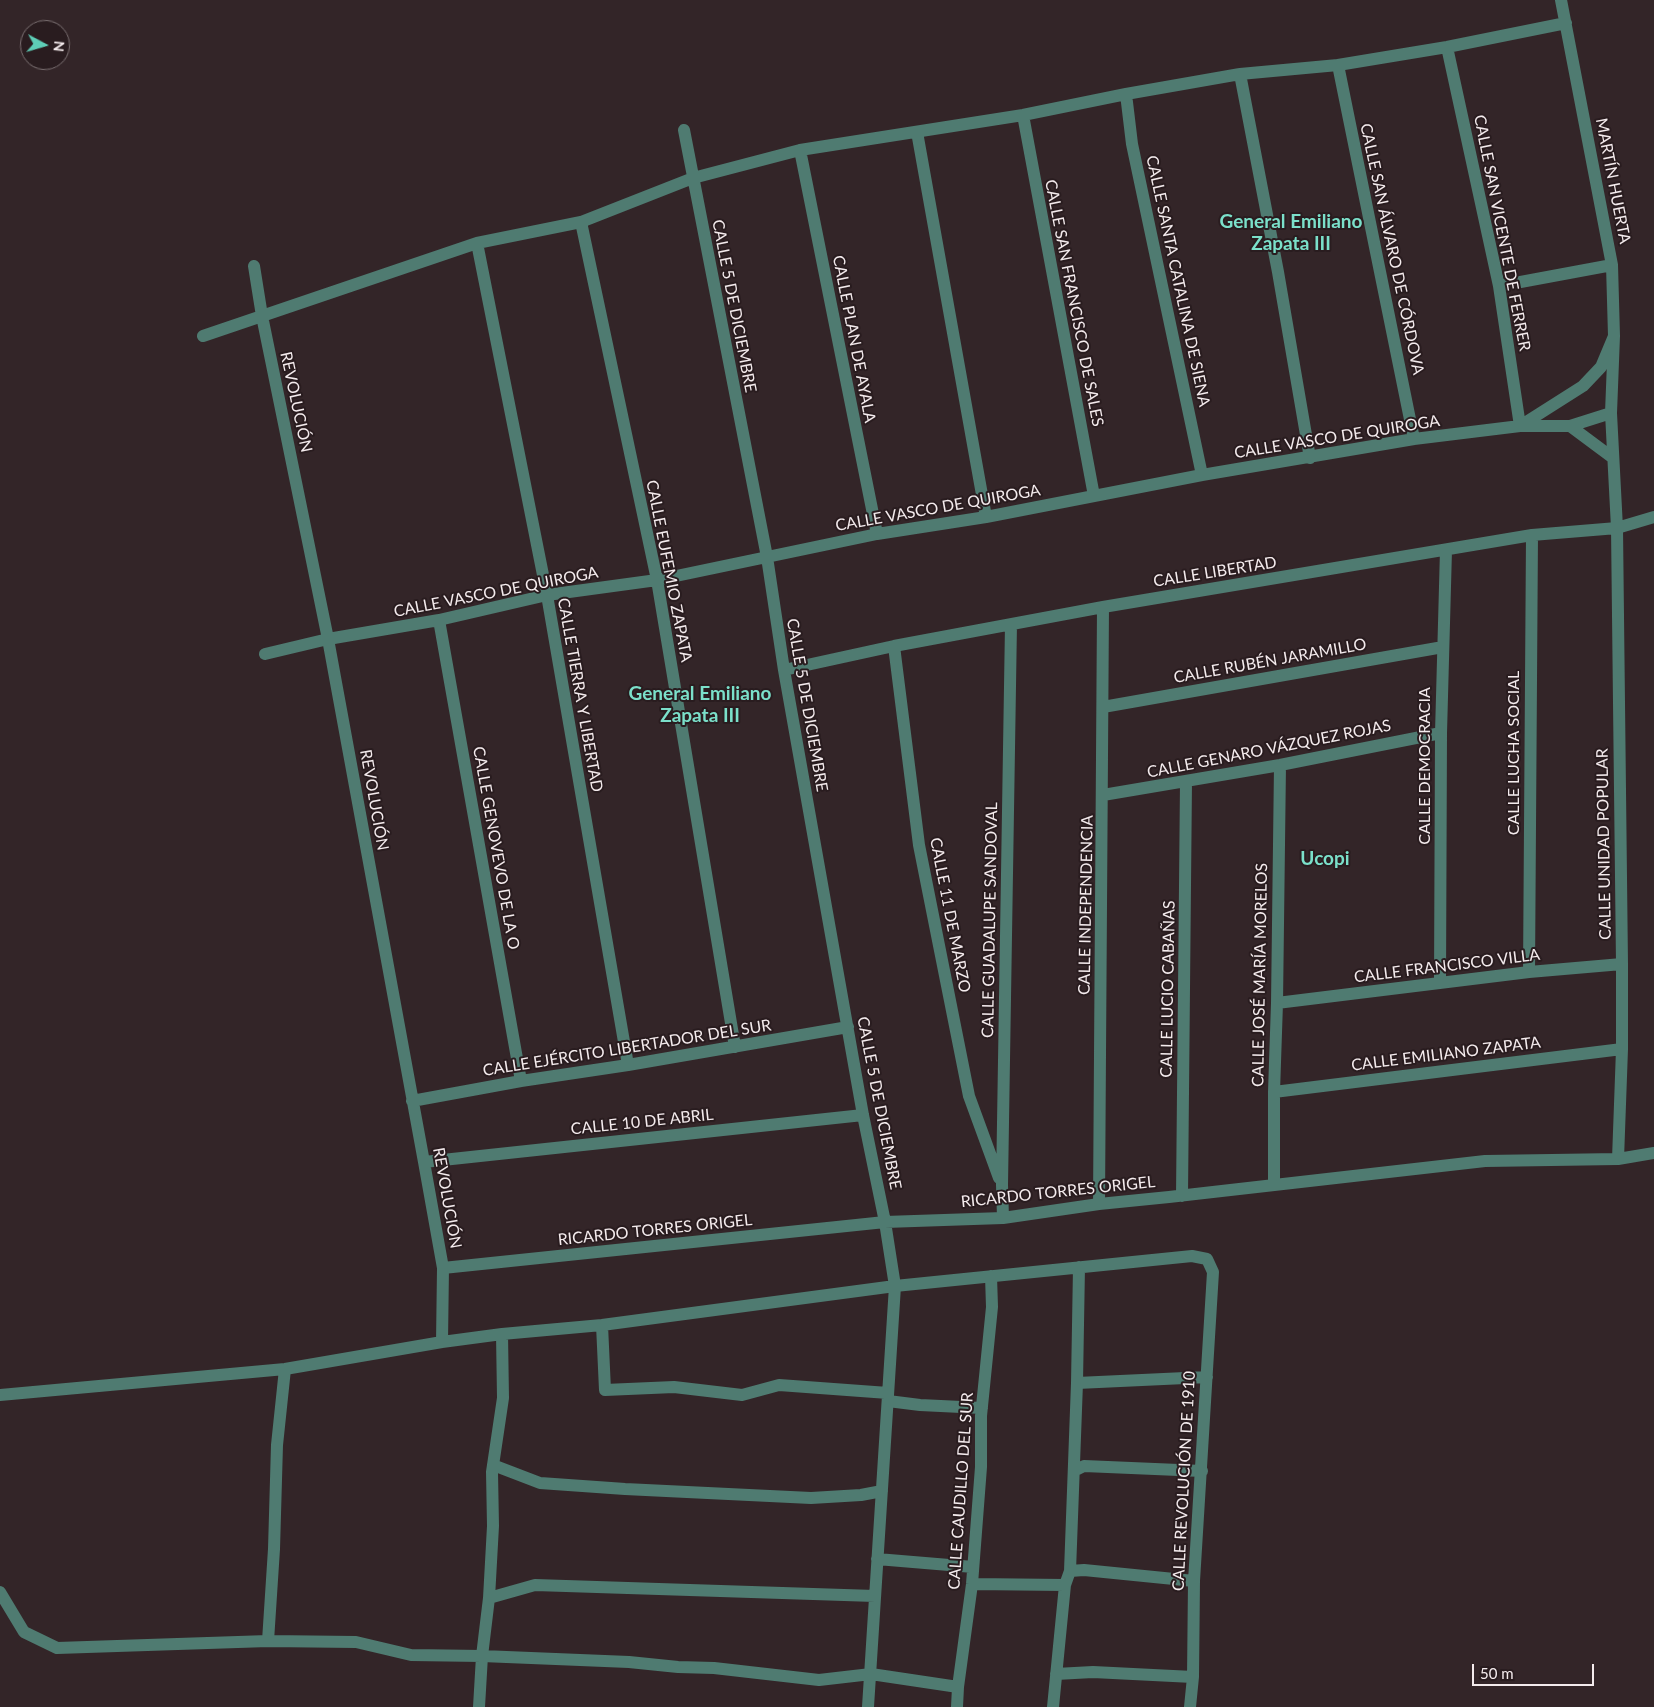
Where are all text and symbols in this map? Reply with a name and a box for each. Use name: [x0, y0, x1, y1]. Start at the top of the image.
north arrow: [20, 20, 70, 70]
text: N: [50, 40, 68, 53]
street label: CALLE SAN VICENTE DE FERRER: [1470, 113, 1534, 353]
street label: MARTÍN HUERTA: [1591, 117, 1635, 245]
street label: CALLE SAN ÁLVARO DE CÓRDOVA: [1356, 122, 1428, 376]
street label: CALLE SANTA CATALINA DE SIENA: [1142, 154, 1214, 408]
street label: CALLE SAN FRANCISCO DE SALES: [1041, 178, 1107, 428]
district label: General Emiliano Zapata III: [1220, 211, 1362, 255]
street label: CALLE 5 DE DICIEMBRE: [708, 218, 760, 394]
street label: CALLE PLAN DE AYALA: [828, 254, 880, 424]
street label: REVOLUCIÓN: [276, 350, 316, 454]
street label: CALLE VASCO DE QUIROGA: [1233, 411, 1441, 463]
street label: CALLE EUFEMIO ZAPATA: [642, 478, 696, 664]
street label: CALLE VASCO DE QUIROGA: [834, 481, 1042, 535]
street label: CALLE LIBERTAD: [1152, 553, 1278, 591]
street label: CALLE VASCO DE QUIROGA: [392, 563, 600, 621]
street label: CALLE TIERRA Y LIBERTAD: [553, 596, 607, 794]
street label: CALLE 5 DE DICIEMBRE: [782, 617, 832, 793]
street label: CALLE RUBÉN JARAMILLO: [1172, 635, 1368, 687]
street label: CALLE LUCHA SOCIAL: [1504, 671, 1524, 835]
district label: General Emiliano Zapata III: [629, 683, 771, 727]
street label: CALLE DEMOCRACIA: [1415, 687, 1435, 845]
street label: CALLE GENARO VÁZQUEZ ROJAS: [1145, 716, 1393, 782]
street label: CALLE GENOVEVO DE LA O: [469, 745, 523, 951]
street label: REVOLUCIÓN: [356, 748, 392, 852]
street label: CALLE UNIDAD POPULAR: [1593, 748, 1615, 940]
street label: CALLE GUADALUPE SANDOVAL: [978, 802, 1002, 1038]
street label: CALLE INDEPENDENCIA: [1075, 815, 1097, 995]
street label: CALLE 11 DE MARZO: [926, 836, 974, 994]
district label: Ucopi: [1300, 848, 1350, 870]
street label: CALLE JOSÉ MARÍA MORELOS: [1248, 863, 1272, 1087]
street label: CALLE LUCIO CABAÑAS: [1157, 900, 1179, 1078]
street label: CALLE FRANCISCO VILLA: [1353, 945, 1541, 987]
street label: CALLE 5 DE DICIEMBRE: [853, 1015, 905, 1191]
street label: CALLE EJÉRCITO LIBERTADOR DEL SUR: [481, 1016, 773, 1080]
street label: CALLE EMILIANO ZAPATA: [1350, 1033, 1542, 1075]
street label: CALLE 10 DE ABRIL: [570, 1105, 714, 1139]
street label: REVOLUCIÓN: [429, 1146, 465, 1250]
street label: RICARDO TORRES ORIGEL: [960, 1172, 1156, 1212]
street label: RICARDO TORRES ORIGEL: [557, 1210, 753, 1250]
street label: CALLE REVOLUCIÓN DE 1910: [1169, 1370, 1199, 1592]
street label: CALLE CAUDILLO DEL SUR: [945, 1392, 977, 1590]
scale bar: [1474, 1654, 1596, 1686]
text: 50 m: [1480, 1664, 1514, 1682]

